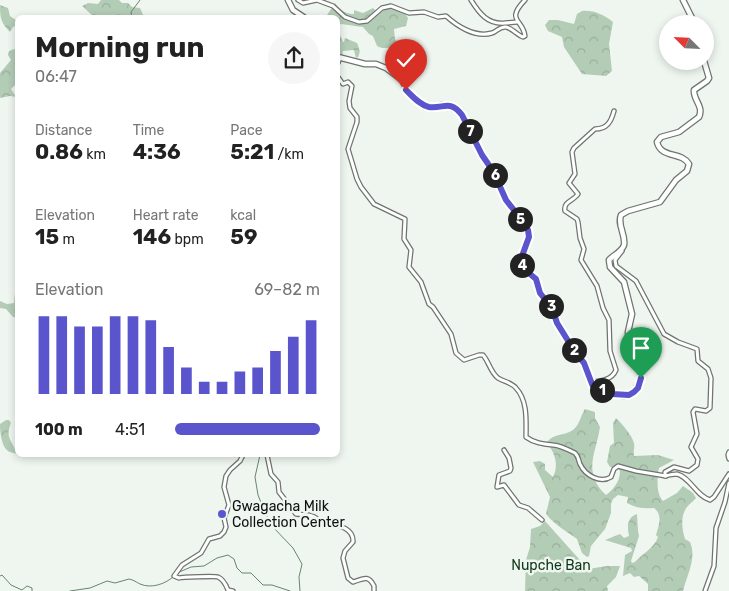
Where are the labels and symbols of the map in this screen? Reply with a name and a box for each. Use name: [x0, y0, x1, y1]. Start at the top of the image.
north arrow: [659, 15, 714, 70]
pin: [385, 39, 427, 90]
pin: 7: [458, 118, 482, 144]
pin: 6: [482, 162, 508, 188]
pin: 5: [508, 206, 532, 232]
pin: 4: [510, 252, 534, 278]
pin: 3: [538, 294, 564, 318]
pin: [620, 327, 662, 378]
pin: 2: [562, 338, 586, 362]
pin: 1: [590, 378, 614, 402]
place label: Gwagacha Milk Collection Center: [232, 498, 345, 531]
marker: Gwagacha Milk Collection Center: [216, 508, 228, 520]
park label: Nupche Ban: [511, 557, 591, 574]

